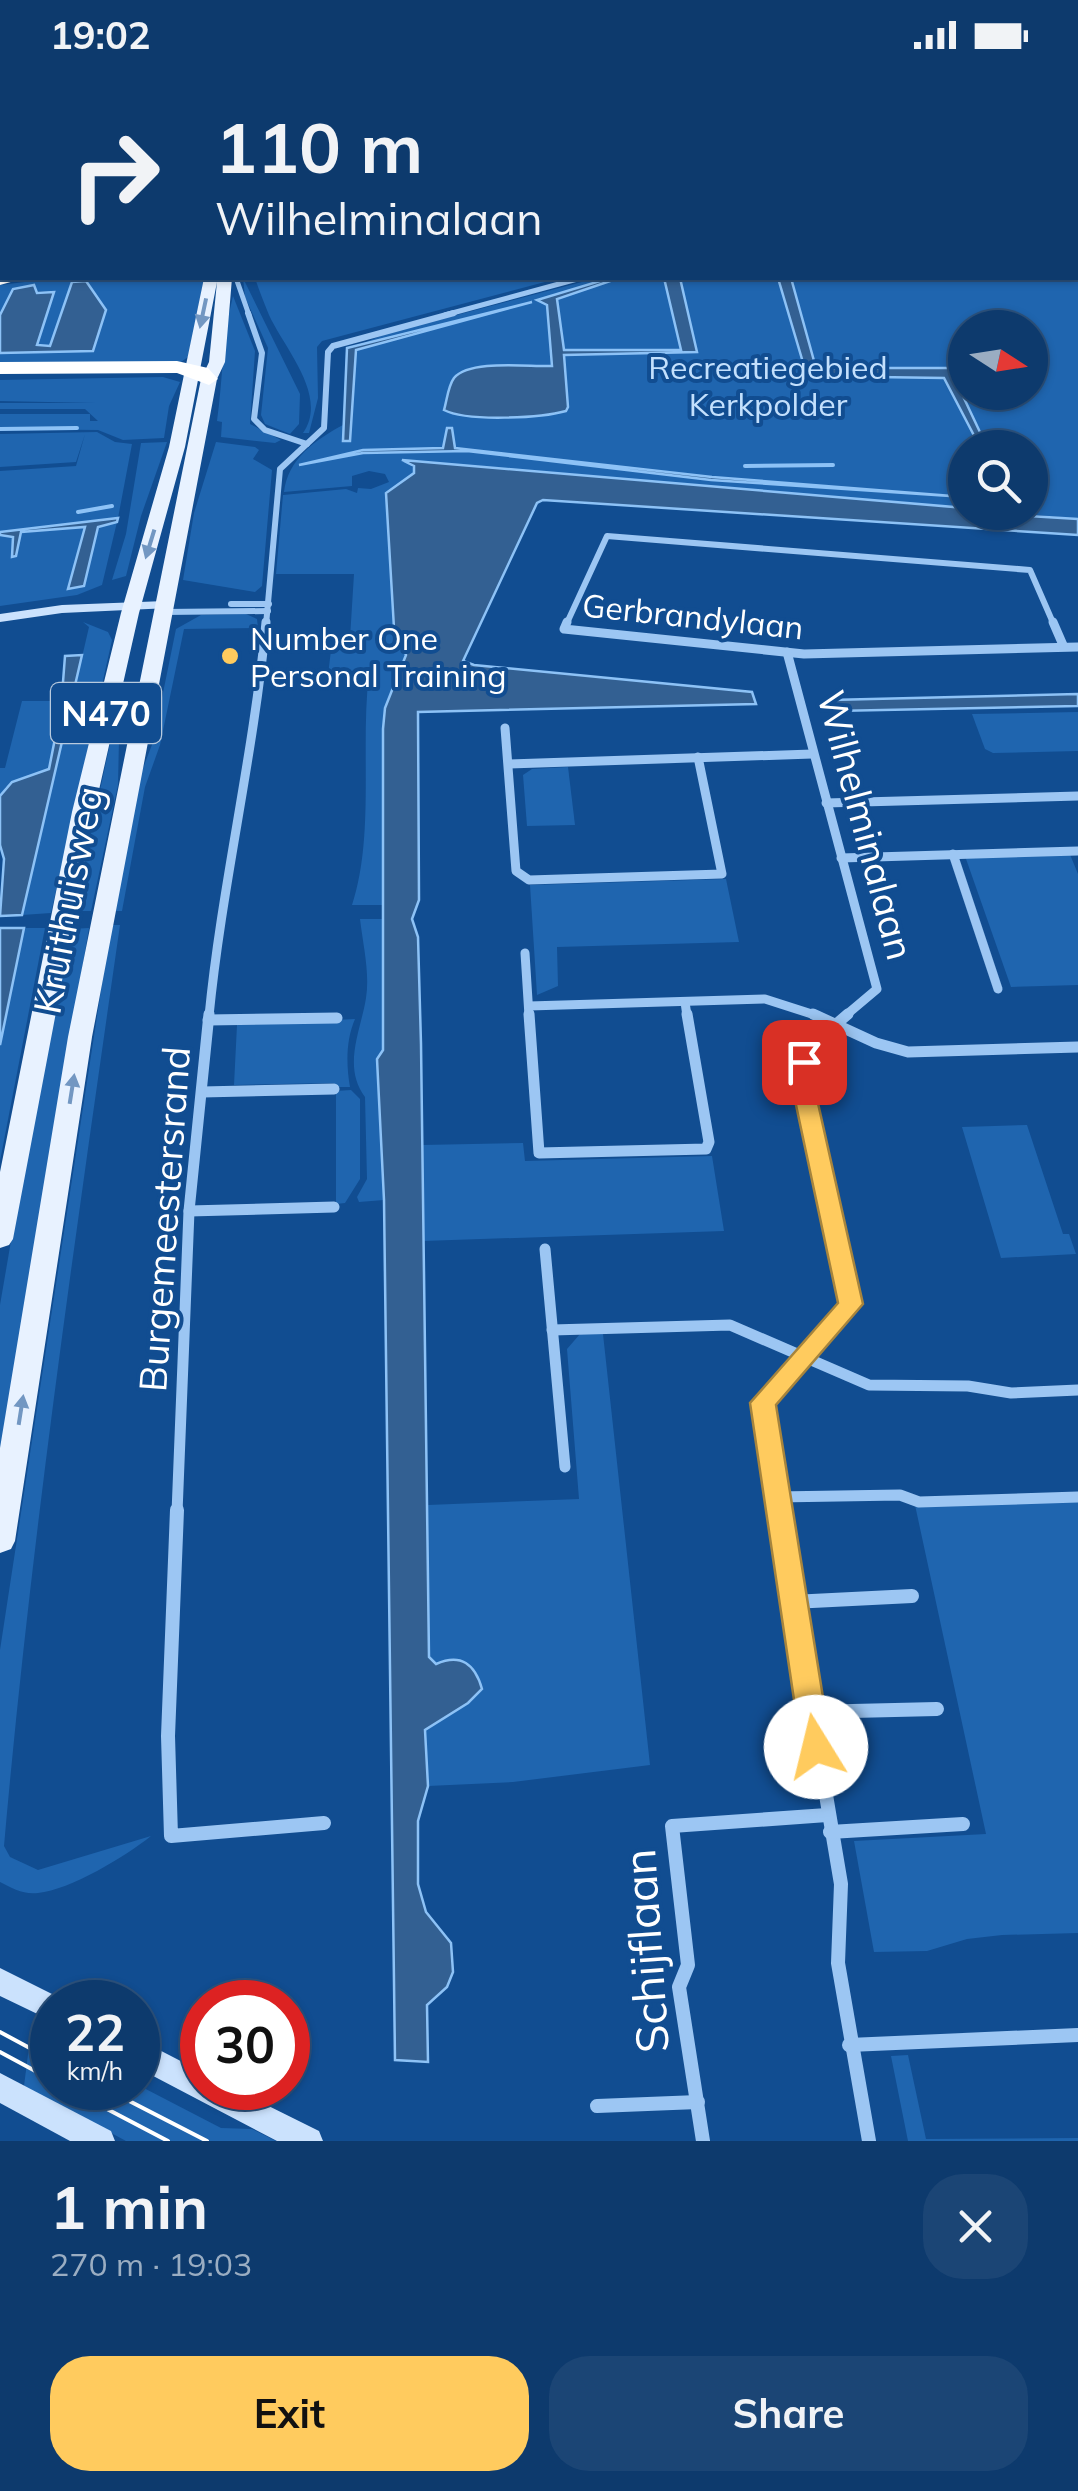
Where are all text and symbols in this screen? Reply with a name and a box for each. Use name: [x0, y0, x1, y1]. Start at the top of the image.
text: 19:02: [50, 11, 151, 59]
text: 110 m: [215, 103, 423, 191]
icon: right: [50, 110, 180, 240]
text: Wilhelminalaan: [215, 190, 543, 246]
one-way arrow: [195, 298, 211, 329]
north arrow: [948, 310, 1048, 410]
map controls: [948, 310, 1048, 530]
park label: Recreatiegebied Kerkpolder: [648, 347, 888, 424]
button: search: [948, 430, 1048, 530]
one-way arrow: [142, 529, 157, 560]
street label: Gerbrandylaan: [581, 585, 805, 647]
place label: Number One Personal Training: [250, 618, 507, 695]
marker: Number One Personal Training: [219, 645, 241, 667]
road number: N470: [51, 683, 161, 743]
street label: Wilhelminalaan: [807, 685, 925, 965]
street label: Kruithuisweg: [22, 782, 114, 1018]
pin: [762, 1020, 847, 1105]
icon: arrive: [777, 1035, 832, 1090]
street label: Burgemeestersrand: [128, 1045, 200, 1393]
one-way arrow: [65, 1073, 80, 1104]
one-way arrow: [14, 1394, 29, 1425]
position arrow: [764, 1695, 868, 1799]
street label: Schijflaan: [610, 1847, 680, 2055]
speed limit sign: 30: [180, 1980, 310, 2110]
text: 22: [65, 2001, 125, 2064]
text: km/h: [67, 2055, 123, 2086]
text: 1 min: [50, 2169, 208, 2244]
button: close: [923, 2174, 1028, 2279]
text: 270 m · 19:03: [50, 2244, 252, 2284]
button: Exit: [50, 2356, 529, 2471]
button: Share: [549, 2356, 1028, 2471]

